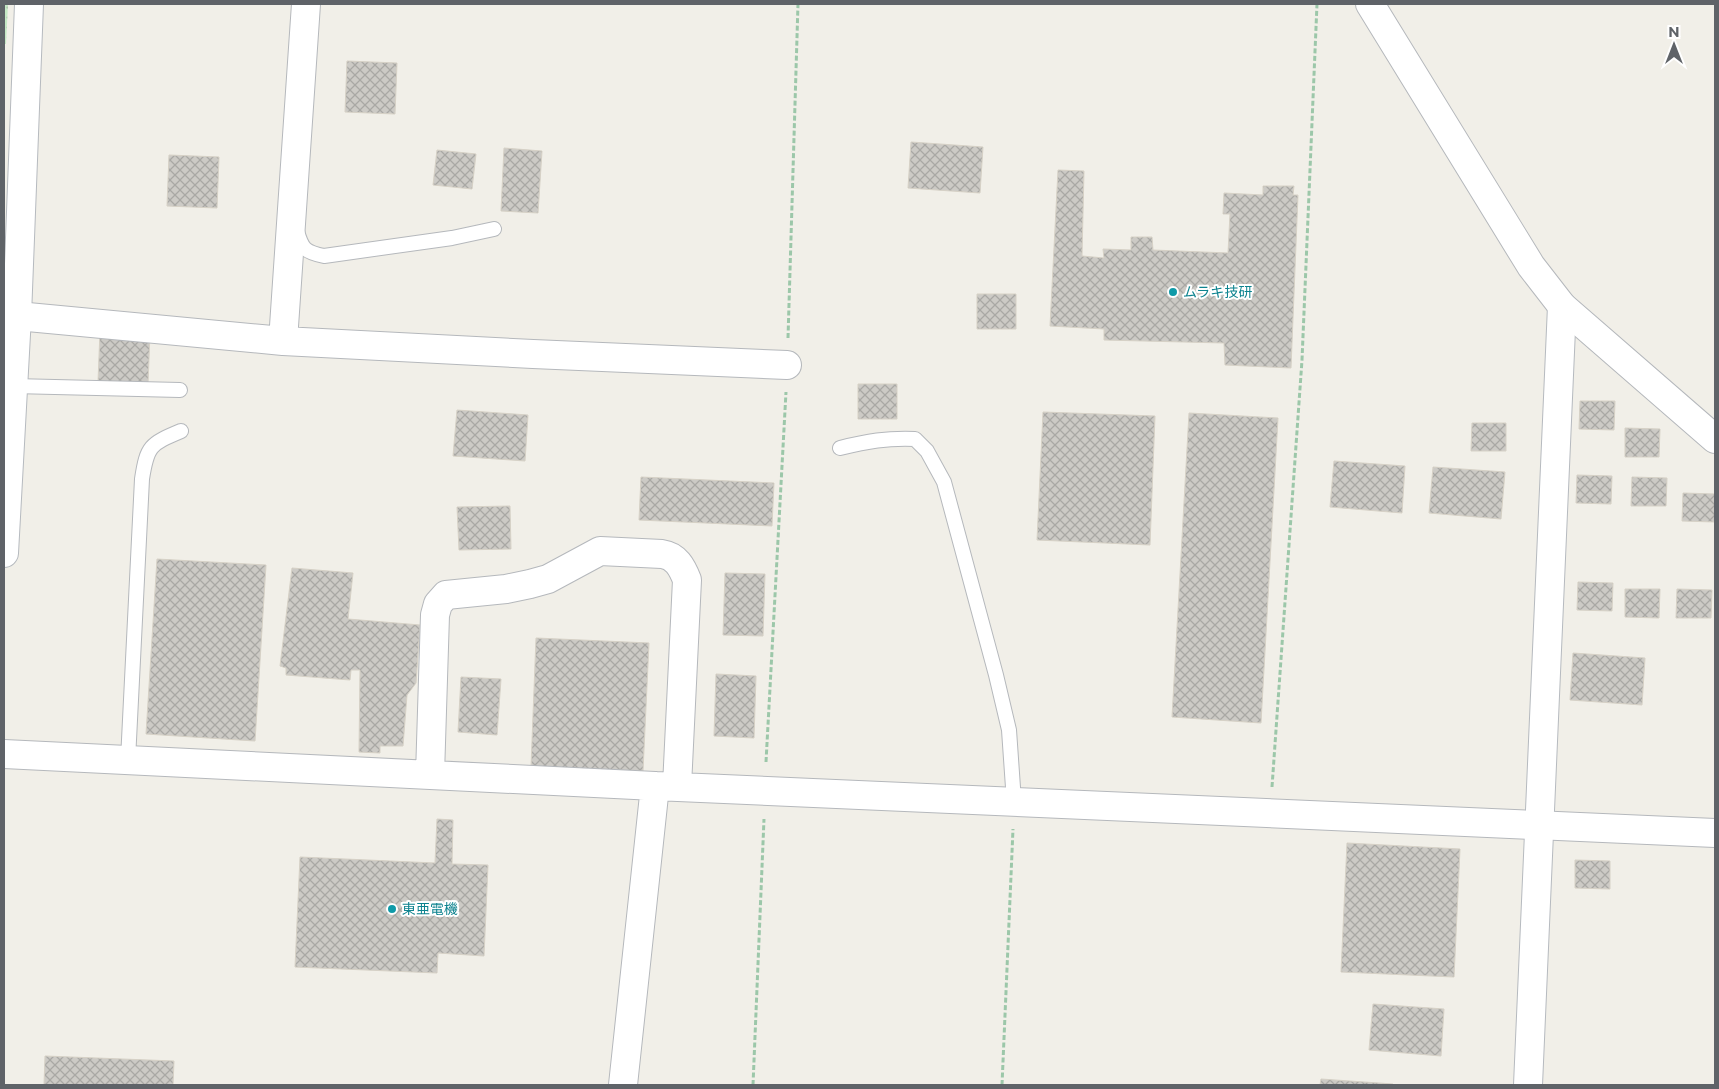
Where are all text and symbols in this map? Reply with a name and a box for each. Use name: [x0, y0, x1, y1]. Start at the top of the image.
north arrow: [1649, 20, 1699, 70]
text: N: [1668, 23, 1680, 41]
place label: ムラキ技研: [1183, 283, 1252, 301]
marker: ムラキ技研: [1167, 286, 1179, 298]
place label: 東亜電機: [402, 900, 458, 918]
marker: 東亜電機: [386, 903, 398, 915]

